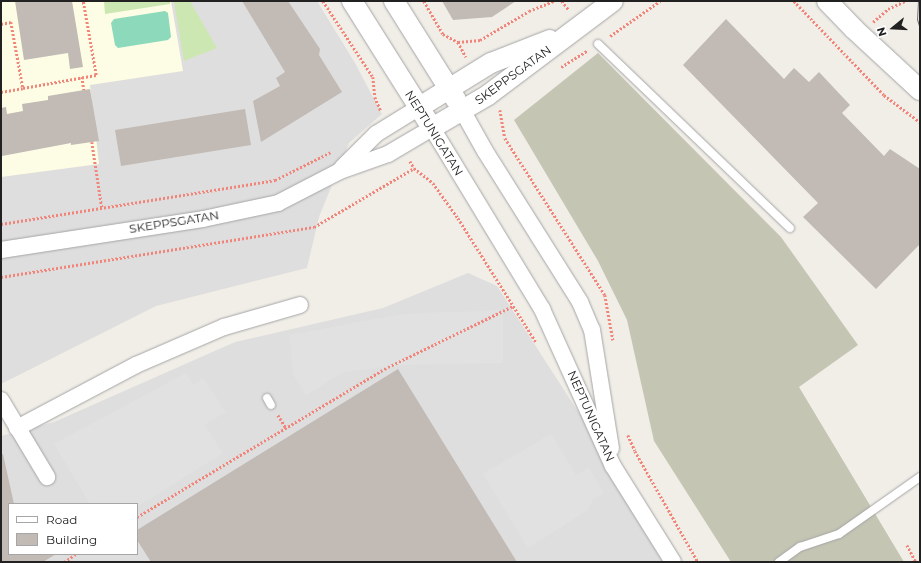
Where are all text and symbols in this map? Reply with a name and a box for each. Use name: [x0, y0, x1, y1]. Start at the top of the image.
north arrow: [873, 8, 913, 48]
text: N: [874, 25, 890, 38]
street label: SKEPPSGATAN: [472, 43, 554, 107]
street label: NEPTUNIGATAN: [402, 88, 466, 178]
street label: SKEPPSGATAN: [128, 208, 220, 236]
street label: NEPTUNIGATAN: [565, 368, 617, 464]
legend: [8, 503, 138, 555]
text: Road: [46, 512, 77, 527]
text: Building: [46, 532, 97, 547]

